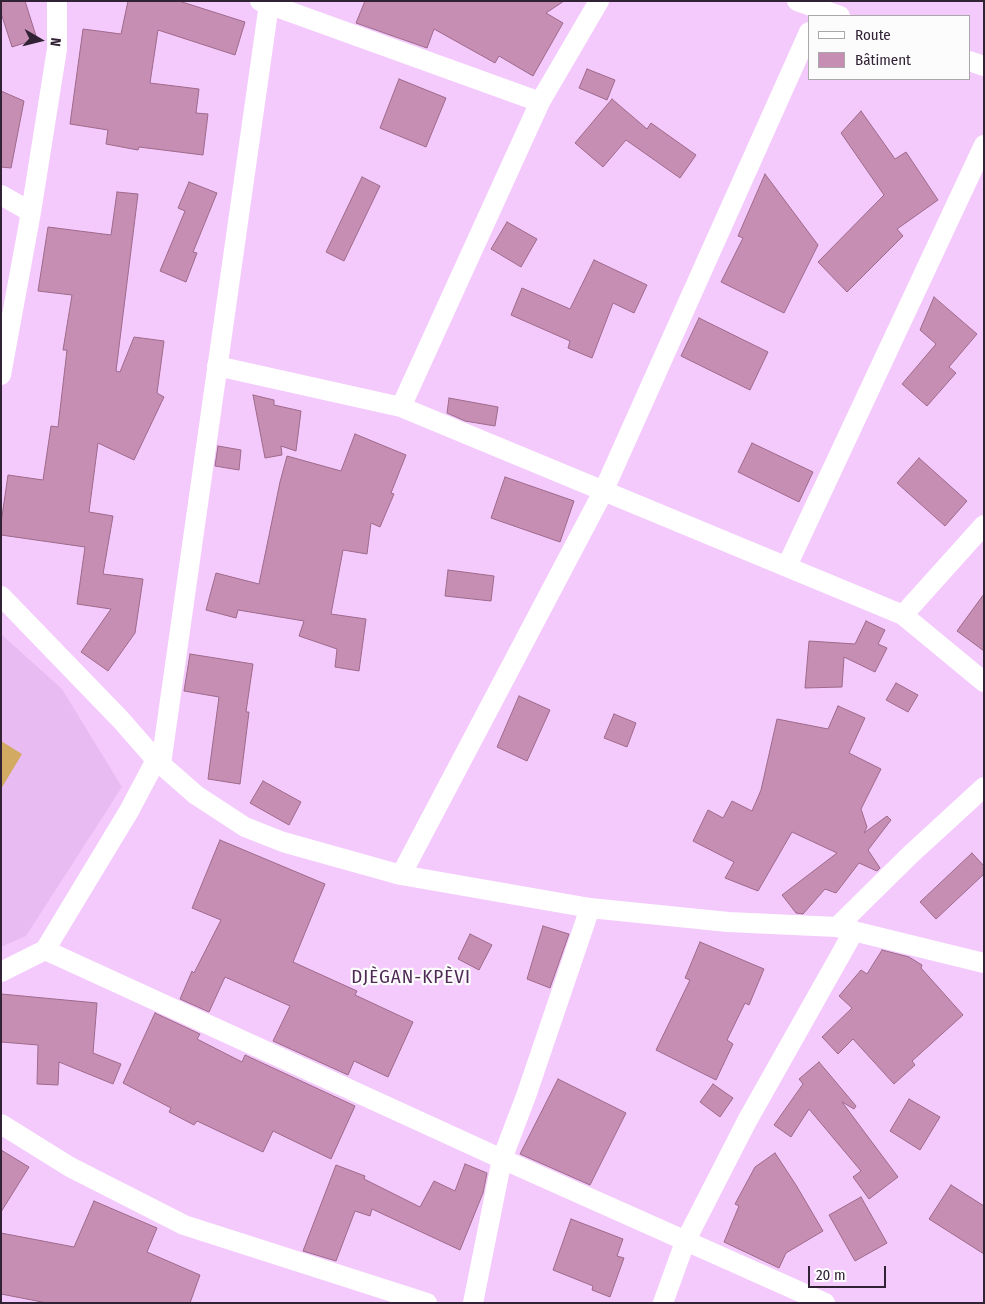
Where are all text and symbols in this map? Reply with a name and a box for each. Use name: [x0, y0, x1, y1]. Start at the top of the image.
north arrow: [15, 15, 65, 65]
legend: [808, 15, 970, 80]
text: Route: [855, 26, 891, 44]
text: N: [46, 37, 64, 47]
text: Bâtiment: [855, 51, 911, 69]
district label: DJÈGAN-KPÈVI: [350, 967, 472, 989]
scale bar: [810, 1256, 888, 1288]
text: 20 m: [816, 1266, 846, 1284]

